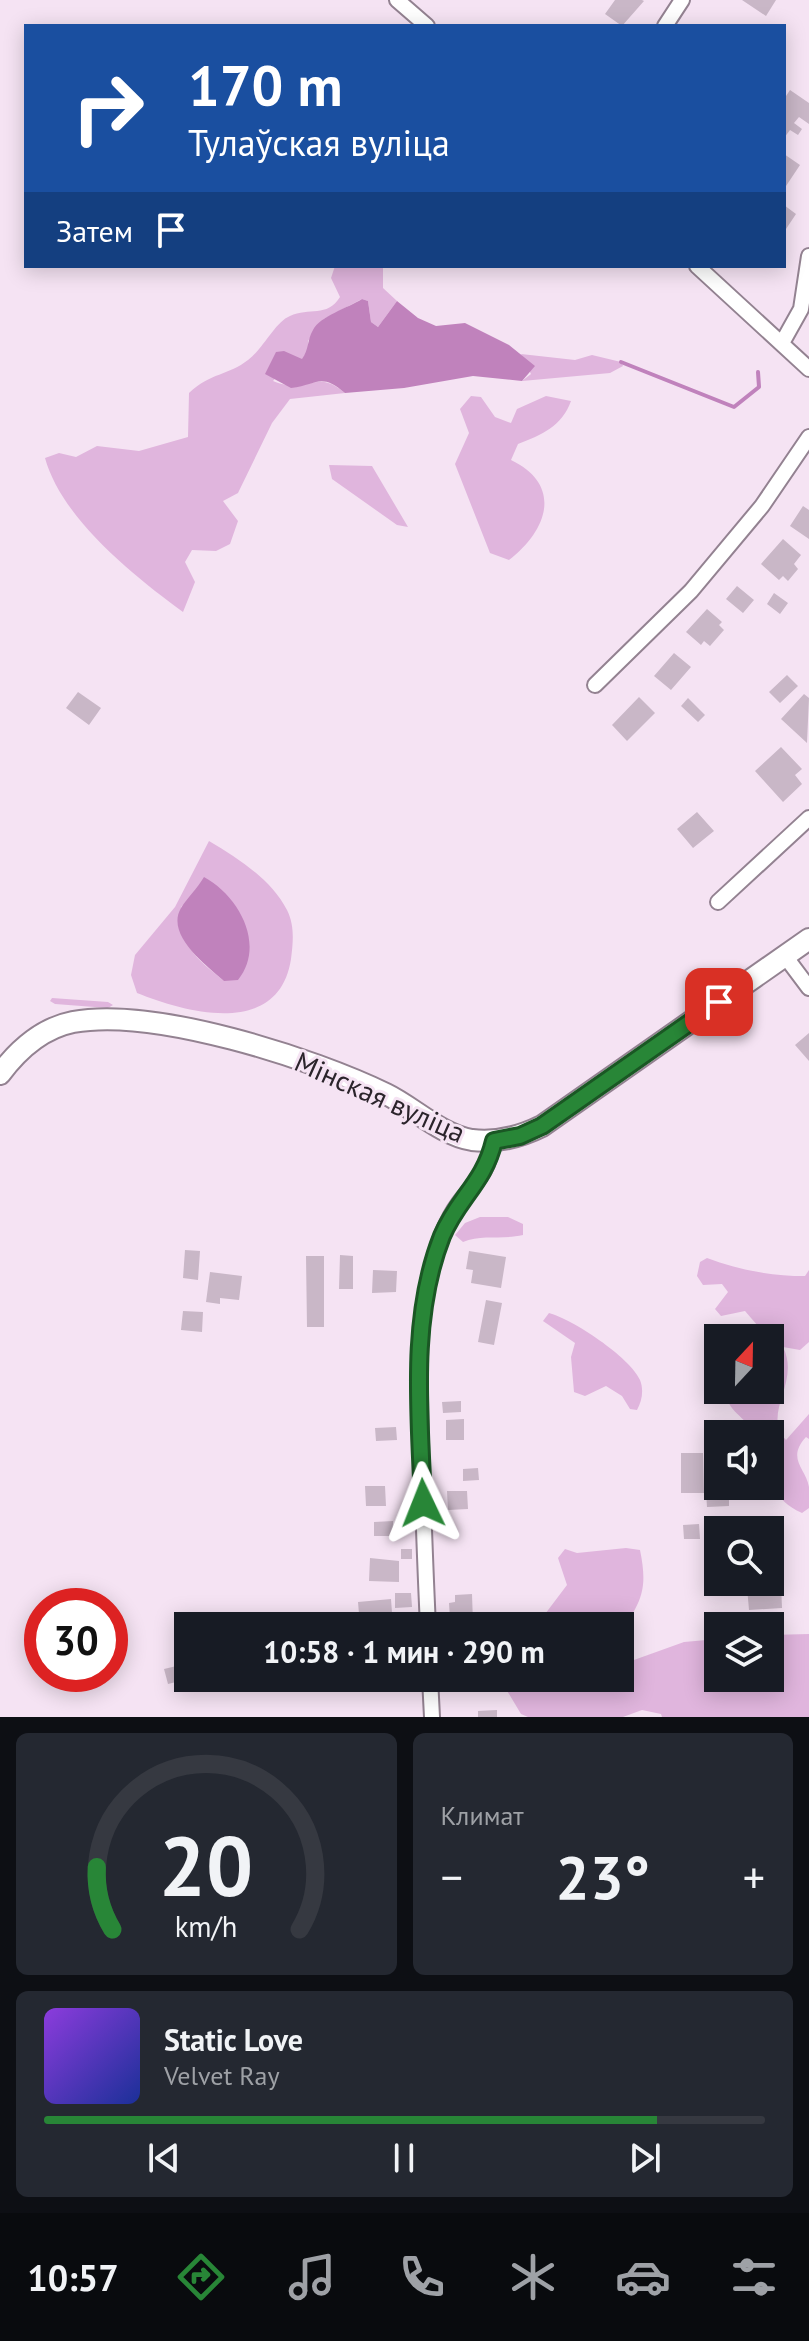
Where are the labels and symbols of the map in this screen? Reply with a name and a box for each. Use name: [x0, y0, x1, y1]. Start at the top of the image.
pin: [685, 968, 753, 1036]
street label: Мінская вуліца: [289, 1042, 471, 1151]
north arrow: [704, 1324, 784, 1404]
position arrow: [381, 1461, 465, 1545]
speed limit sign: 30: [24, 1588, 128, 1692]

